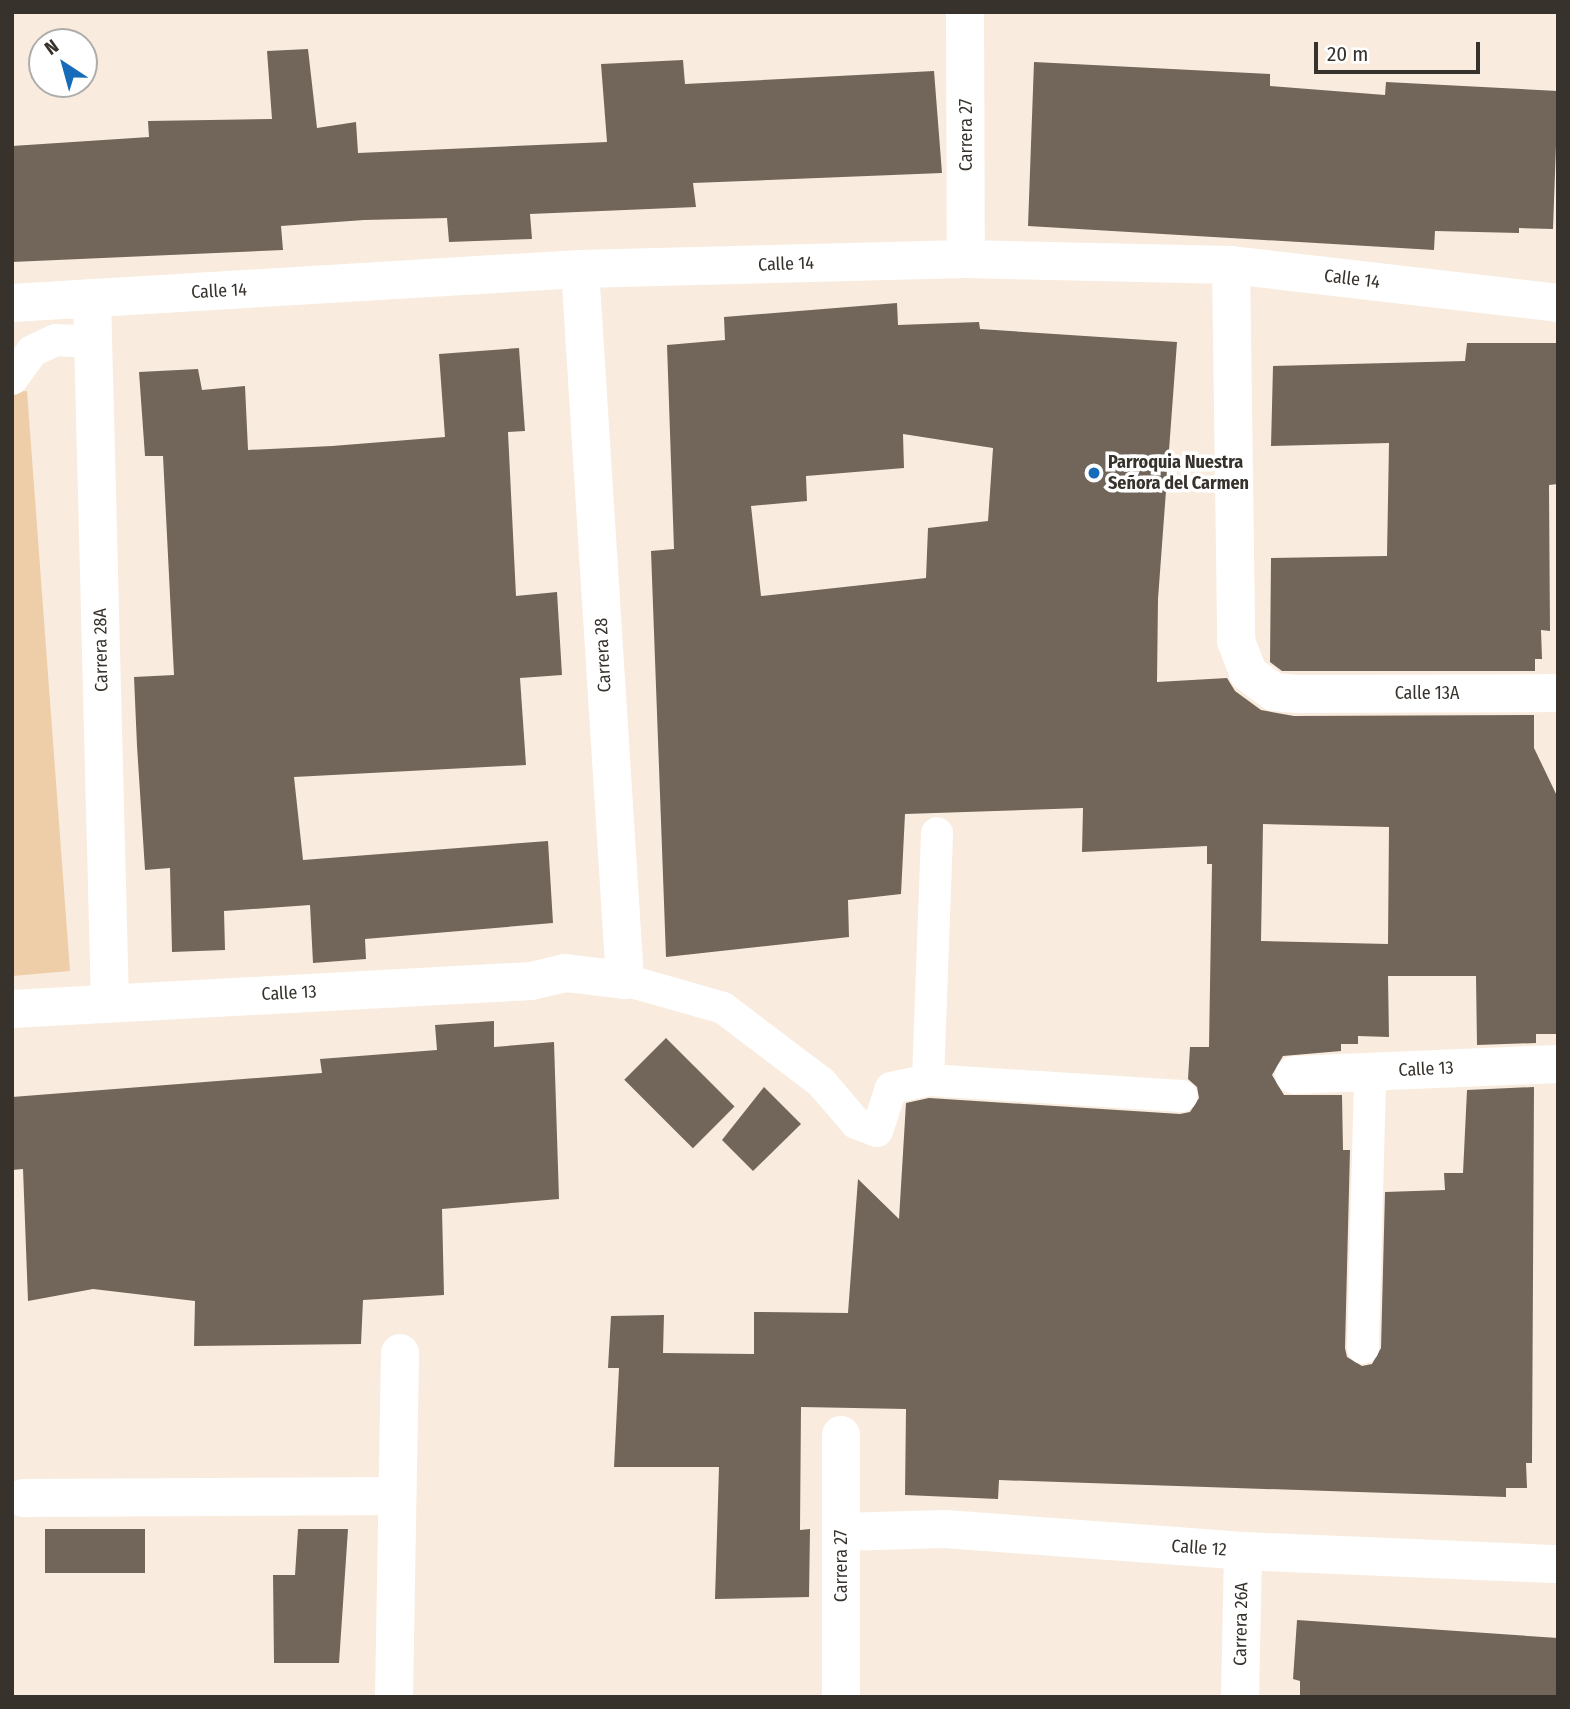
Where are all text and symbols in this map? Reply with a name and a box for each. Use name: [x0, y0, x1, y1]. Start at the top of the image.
north arrow: [28, 28, 98, 98]
scale bar: [1318, 28, 1484, 72]
text: N: [40, 35, 63, 60]
text: 20 m: [1327, 41, 1368, 67]
street label: Carrera 27: [955, 99, 977, 171]
street label: Calle 14: [758, 252, 814, 276]
street label: Calle 14: [1323, 265, 1381, 293]
street label: Calle 14: [191, 279, 247, 303]
place label: Parroquia Nuestra Señora del Carmen: [1108, 452, 1249, 494]
marker: Parroquia Nuestra Señora del Carmen: [1086, 465, 1102, 481]
street label: Carrera 28A: [89, 608, 113, 692]
street label: Carrera 28: [590, 617, 616, 693]
street label: Calle 13A: [1395, 682, 1459, 704]
street label: Calle 13: [261, 981, 317, 1005]
street label: Calle 13: [1398, 1057, 1454, 1081]
street label: Carrera 27: [830, 1530, 852, 1602]
street label: Calle 12: [1171, 1535, 1227, 1561]
street label: Carrera 26A: [1229, 1582, 1253, 1666]

